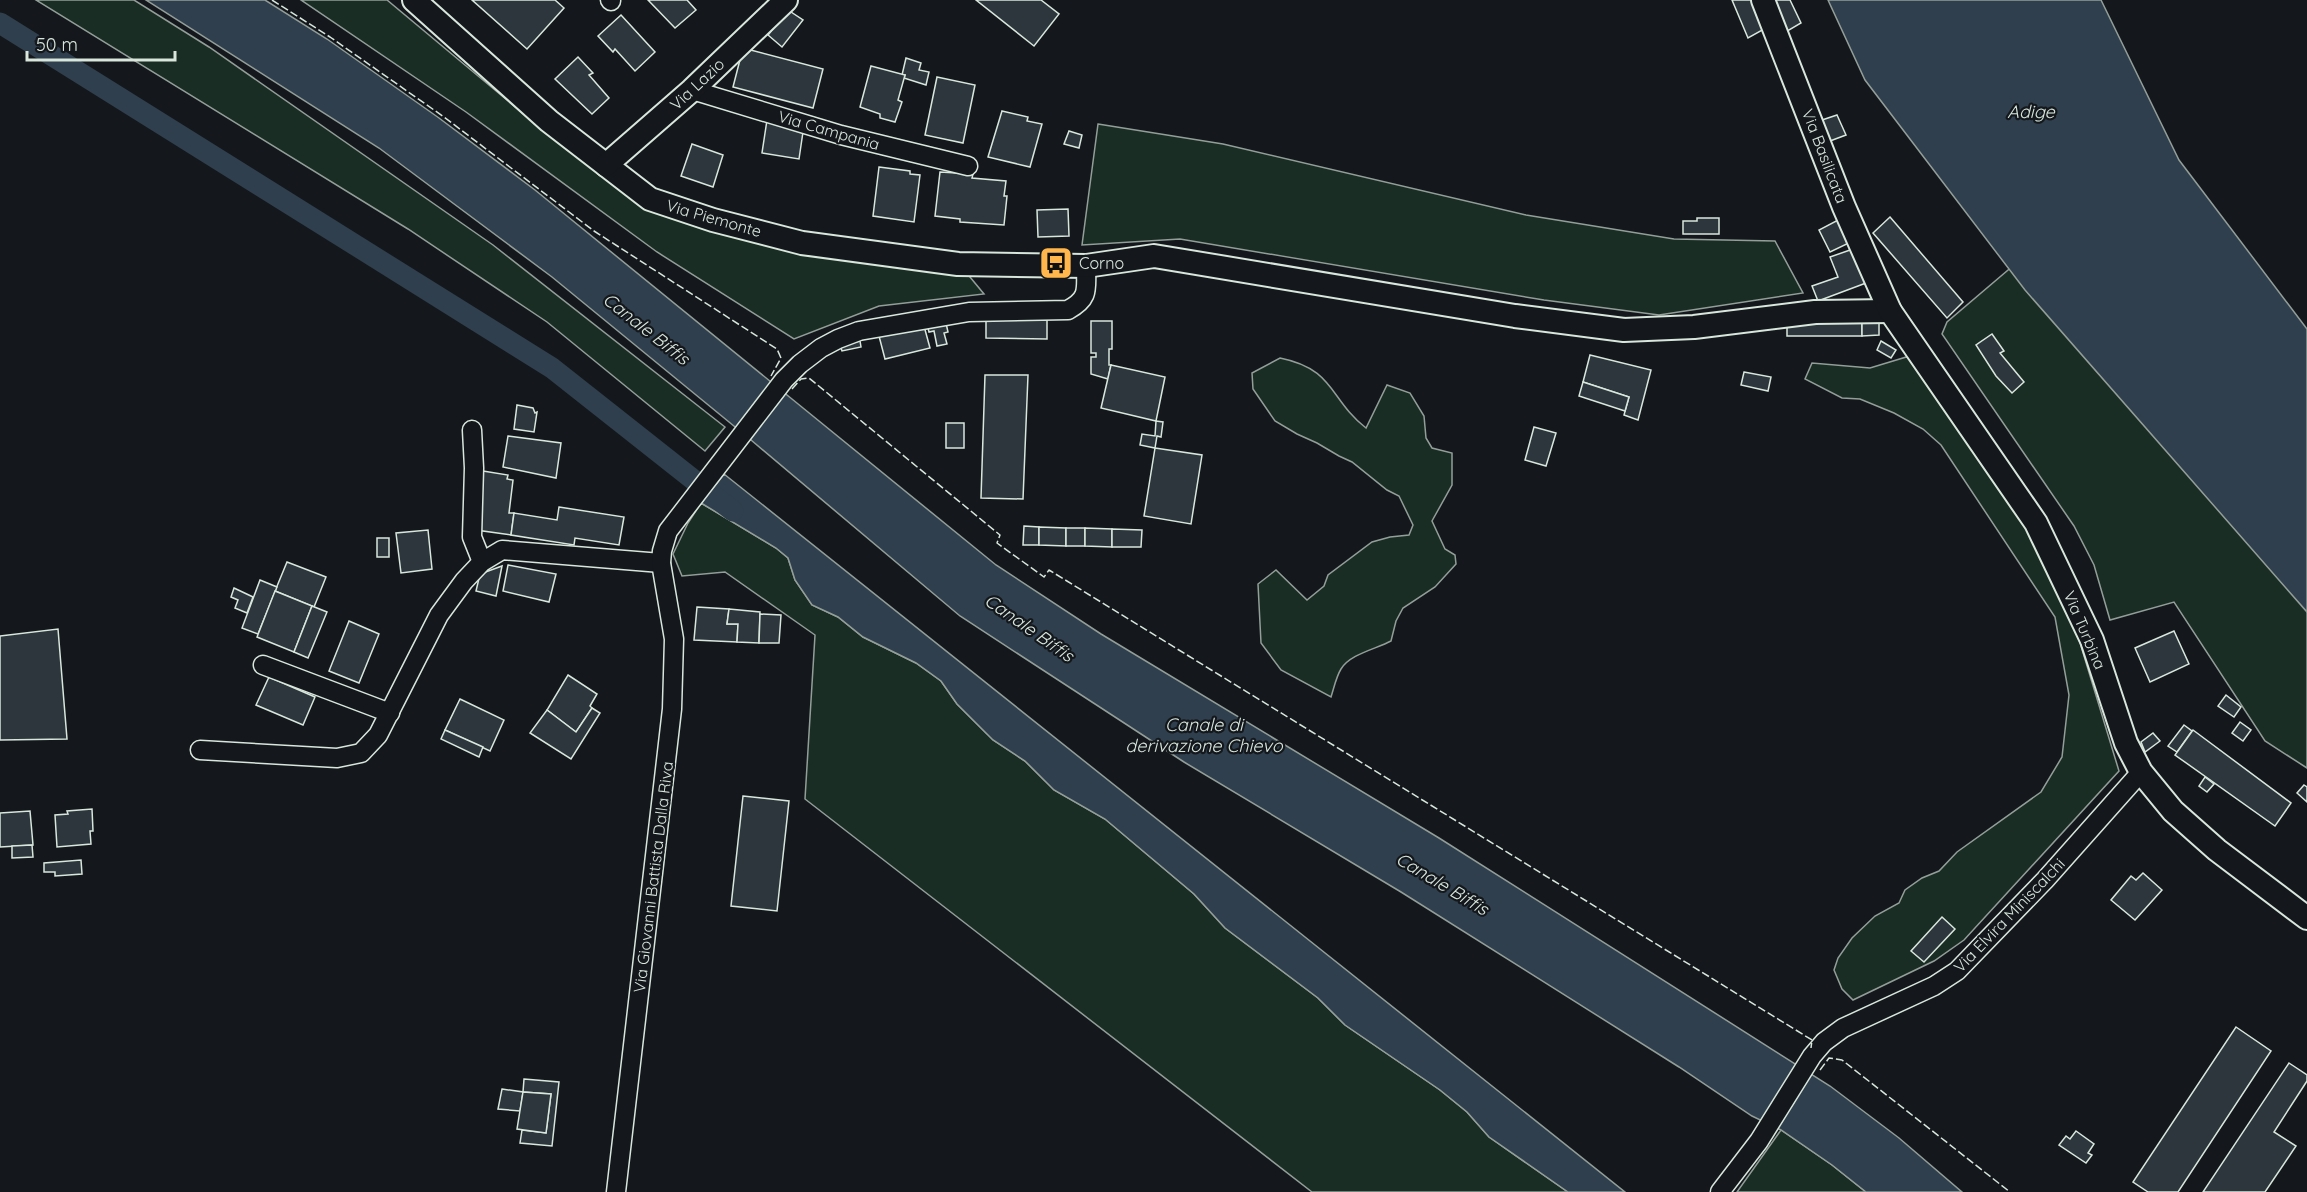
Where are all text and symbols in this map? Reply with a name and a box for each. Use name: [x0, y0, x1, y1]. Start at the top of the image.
scale bar: [27, 24, 176, 62]
text: 50 m: [36, 33, 78, 56]
street label: Via Lazio: [666, 54, 728, 114]
water label: Adige: [2007, 100, 2056, 123]
street label: Via Campania: [776, 106, 882, 154]
street label: Via Basilicata: [1798, 106, 1852, 206]
street label: Via Piemonte: [664, 195, 764, 241]
bus stop icon: Corno: [1038, 245, 1074, 281]
place label: Corno: [1079, 253, 1124, 273]
water label: Canale Biffis: [598, 288, 696, 371]
water label: Canale Biffis: [980, 588, 1080, 668]
street label: Via Turbina: [2060, 588, 2110, 672]
water label: Canale di derivazione Chievo: [1125, 713, 1284, 757]
street label: Via Giovanni Battista Dalla Riva: [629, 760, 677, 994]
water label: Canale Biffis: [1392, 847, 1494, 921]
street label: Via Elvira Miniscalchi: [1949, 854, 2069, 976]

